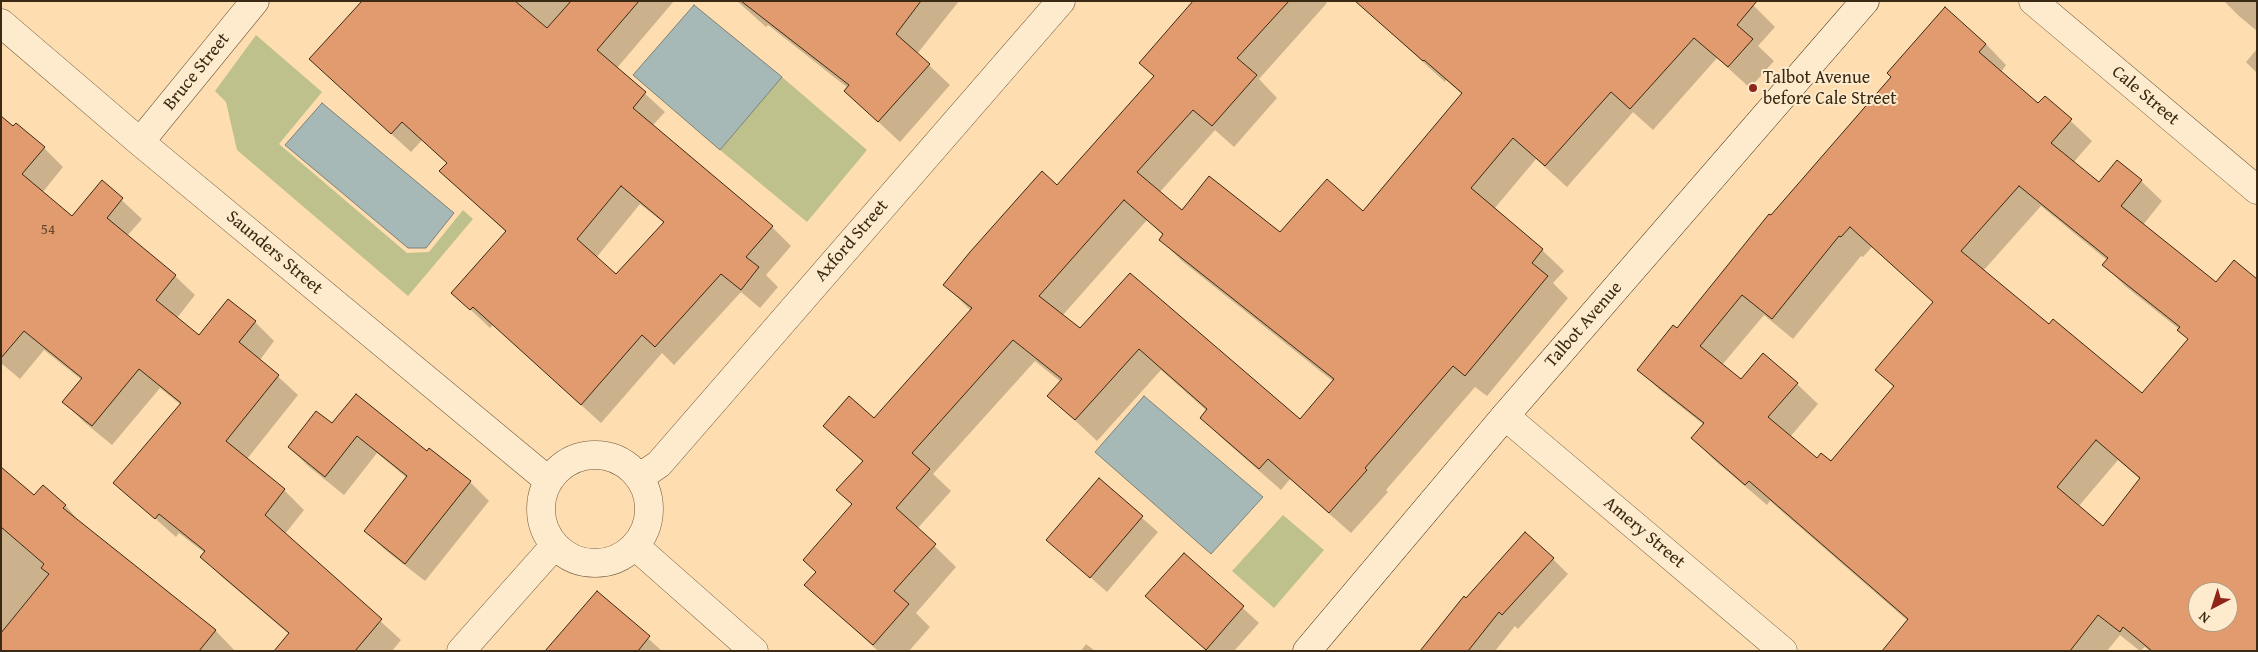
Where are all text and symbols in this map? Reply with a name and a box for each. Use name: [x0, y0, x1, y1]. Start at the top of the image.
street label: Bruce Street: [159, 29, 235, 115]
street label: Cale Street: [2107, 62, 2183, 130]
place label: Talbot Avenue before Cale Street: [1763, 67, 1897, 110]
marker: Talbot Avenue before Cale Street: [1747, 82, 1759, 94]
street label: Axford Street: [811, 196, 893, 286]
street label: Saunders Street: [221, 206, 327, 300]
house number: 54: [41, 221, 55, 239]
street label: Talbot Avenue: [1541, 278, 1627, 372]
street label: Amery Street: [1599, 493, 1689, 573]
north arrow: [2188, 582, 2238, 632]
text: N: [2194, 607, 2214, 628]

